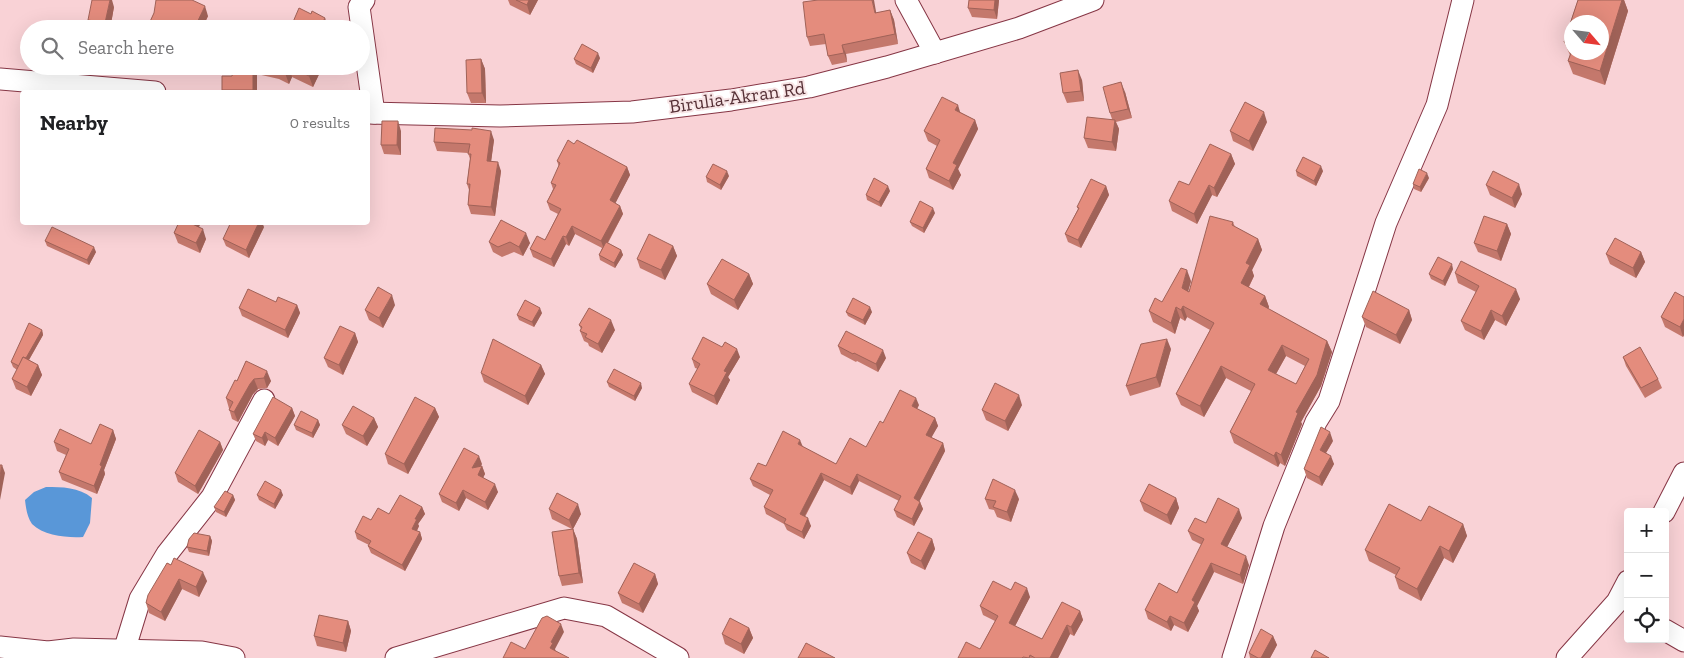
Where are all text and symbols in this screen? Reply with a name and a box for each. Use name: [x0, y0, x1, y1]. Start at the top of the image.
north arrow: [1564, 15, 1609, 60]
search box: [20, 20, 370, 75]
icon: search: [38, 34, 66, 62]
text: Search here: [78, 36, 174, 59]
street label: Birulia-Akran Rd: [667, 76, 807, 118]
text: Nearby: [40, 110, 108, 135]
text: 0 results: [290, 113, 350, 132]
map controls: [1624, 508, 1669, 643]
button: +: [1624, 508, 1669, 553]
button: −: [1624, 553, 1669, 598]
button: locate: [1624, 598, 1669, 643]

